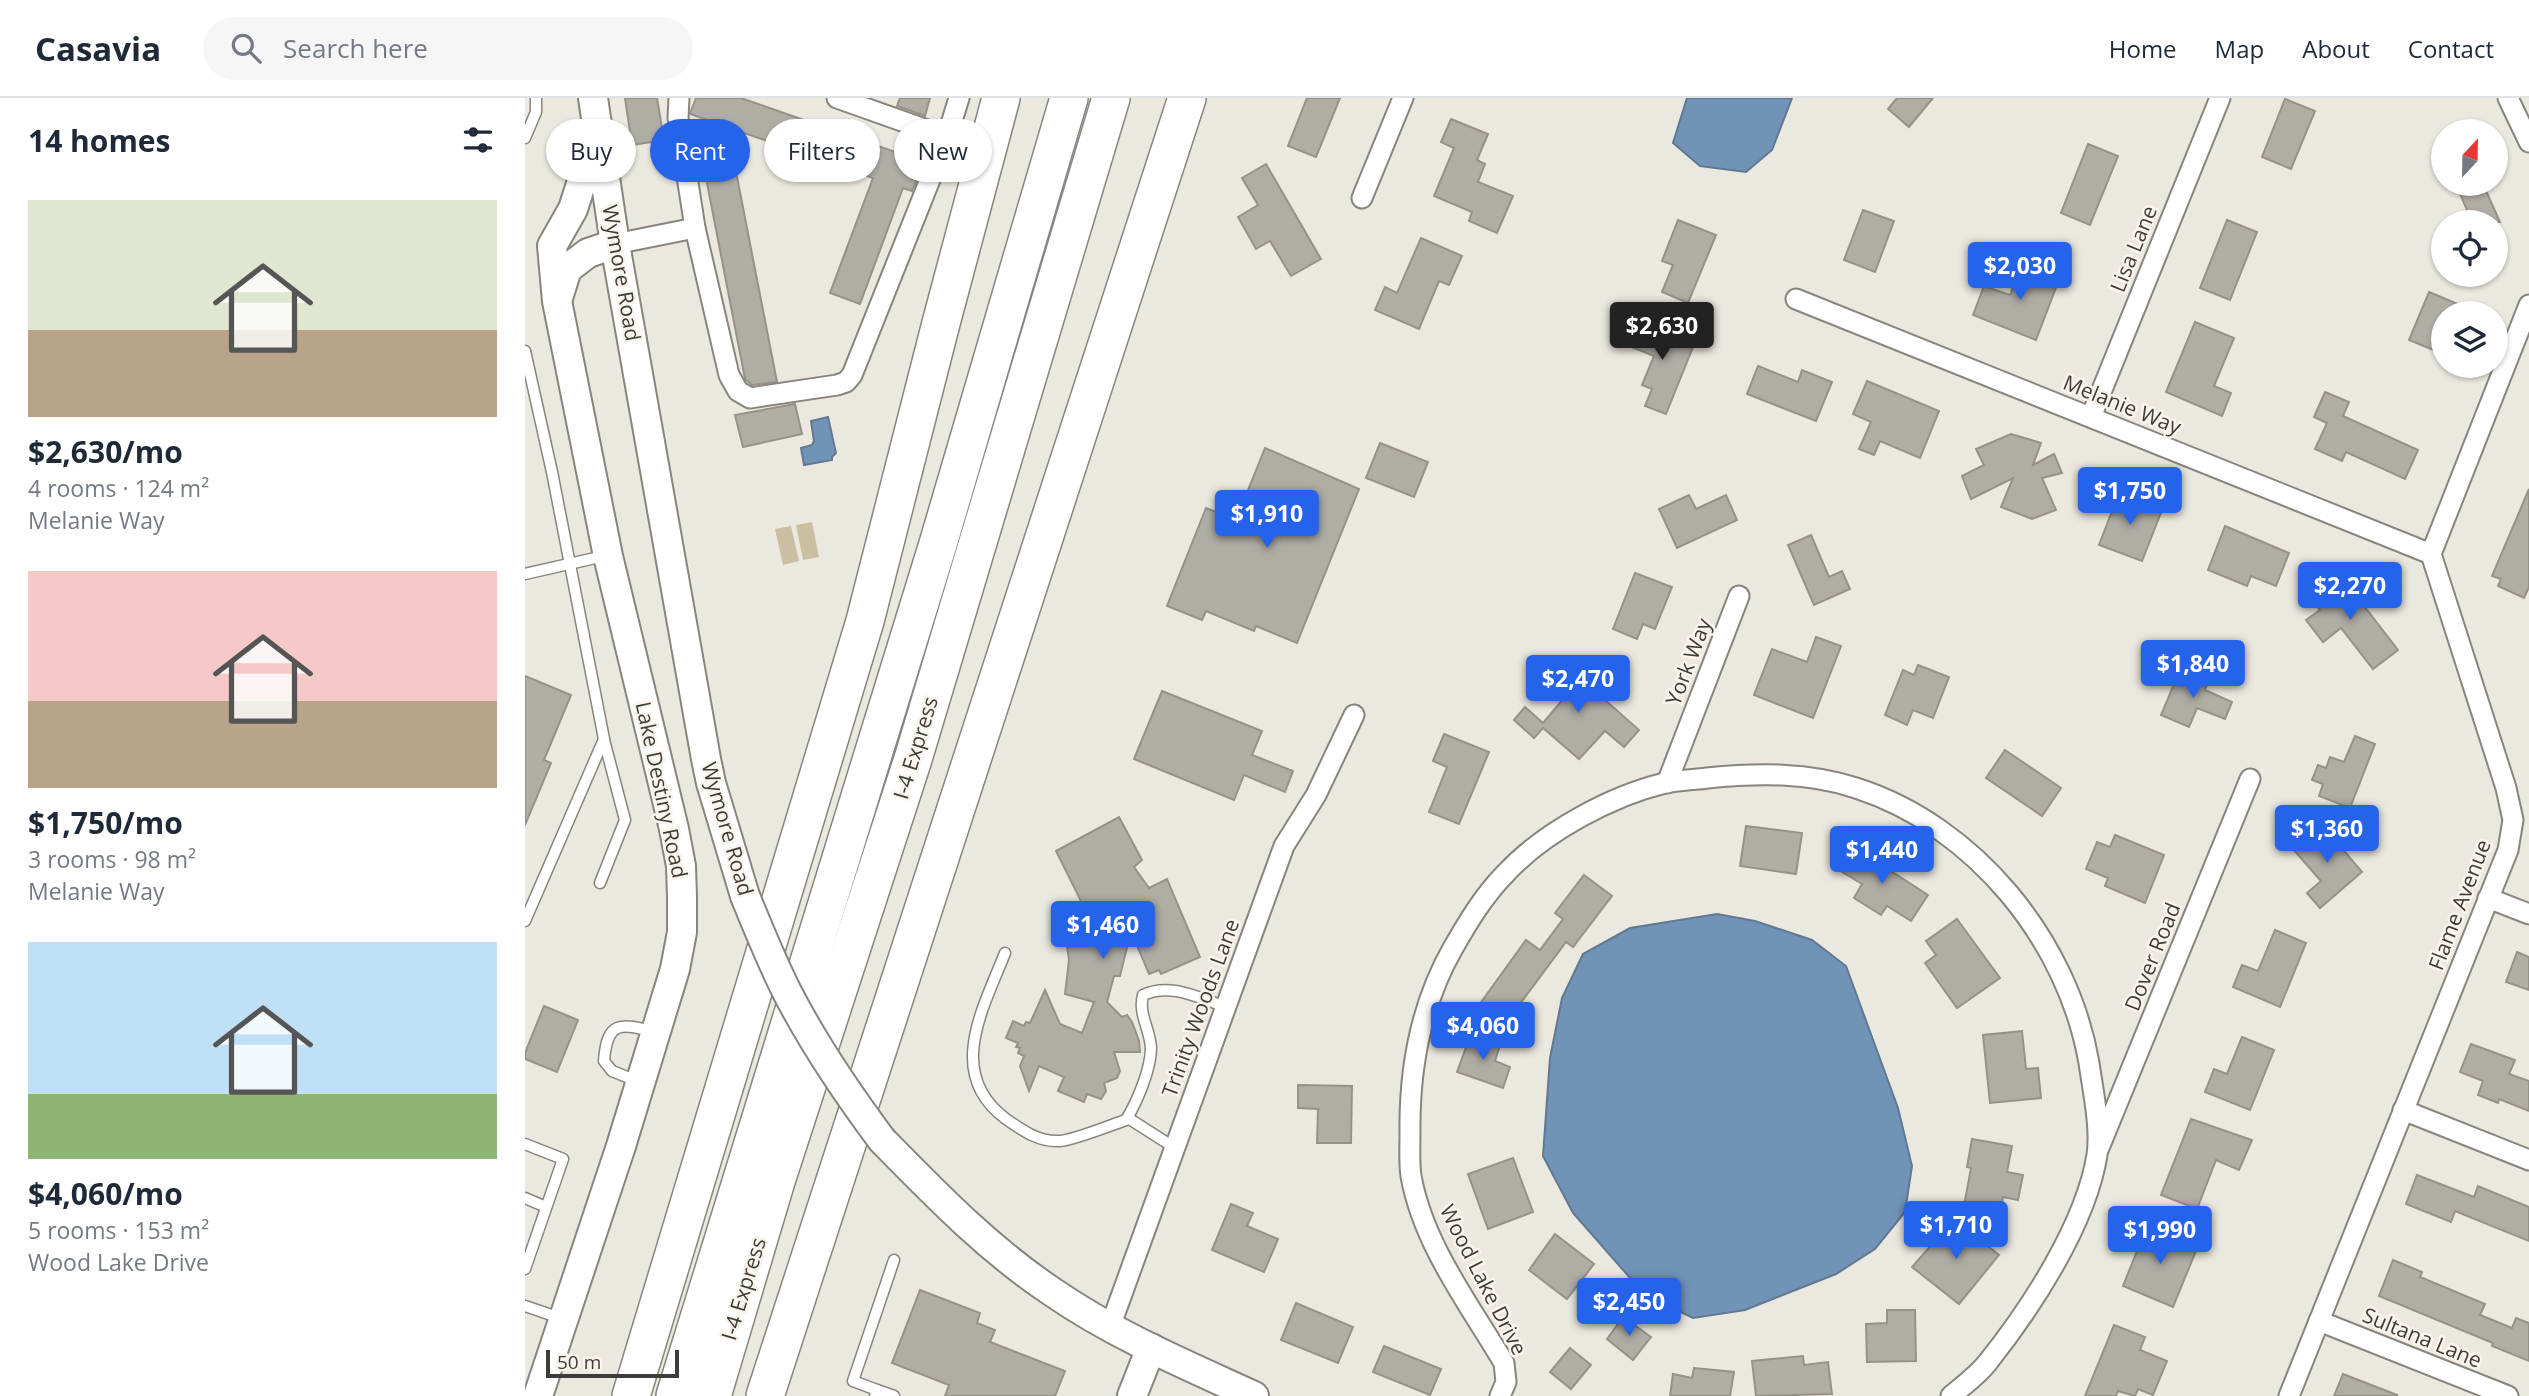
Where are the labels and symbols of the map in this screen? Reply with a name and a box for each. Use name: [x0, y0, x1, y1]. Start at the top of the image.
north arrow: [2431, 119, 2508, 196]
street label: Lisa Lane: [2103, 201, 2163, 296]
street label: Wymore Road: [596, 202, 648, 343]
pin: $2,030: [1963, 242, 2077, 302]
pin: $2,630: [1605, 302, 1719, 362]
street label: Melanie Way: [2059, 368, 2186, 441]
pin: $1,750: [2073, 468, 2187, 527]
pin: $1,910: [1210, 490, 1324, 550]
pin: $2,270: [2293, 562, 2407, 622]
street label: York Way: [1659, 614, 1718, 709]
pin: $1,840: [2136, 640, 2250, 700]
pin: $2,470: [1521, 656, 1635, 715]
street label: I-4 Express: [886, 693, 944, 802]
street label: Lake Destiny Road: [630, 699, 694, 881]
street label: Wymore Road: [695, 759, 760, 899]
pin: $1,360: [2270, 806, 2384, 865]
pin: $1,440: [1825, 826, 1939, 886]
street label: Flame Avenue: [2421, 835, 2497, 974]
street label: Dover Road: [2118, 898, 2186, 1015]
pin: $1,460: [1046, 902, 1160, 961]
street label: Trinity Woods Lane: [1155, 915, 1245, 1100]
pin: $4,060: [1426, 1002, 1540, 1062]
street label: Wood Lake Drive: [1434, 1200, 1534, 1360]
pin: $1,710: [1899, 1202, 2013, 1261]
pin: $1,990: [2103, 1206, 2217, 1266]
street label: I-4 Express: [714, 1234, 772, 1343]
pin: $2,450: [1572, 1278, 1686, 1338]
street label: Sultana Lane: [2359, 1300, 2486, 1374]
scale bar: [546, 1347, 679, 1379]

